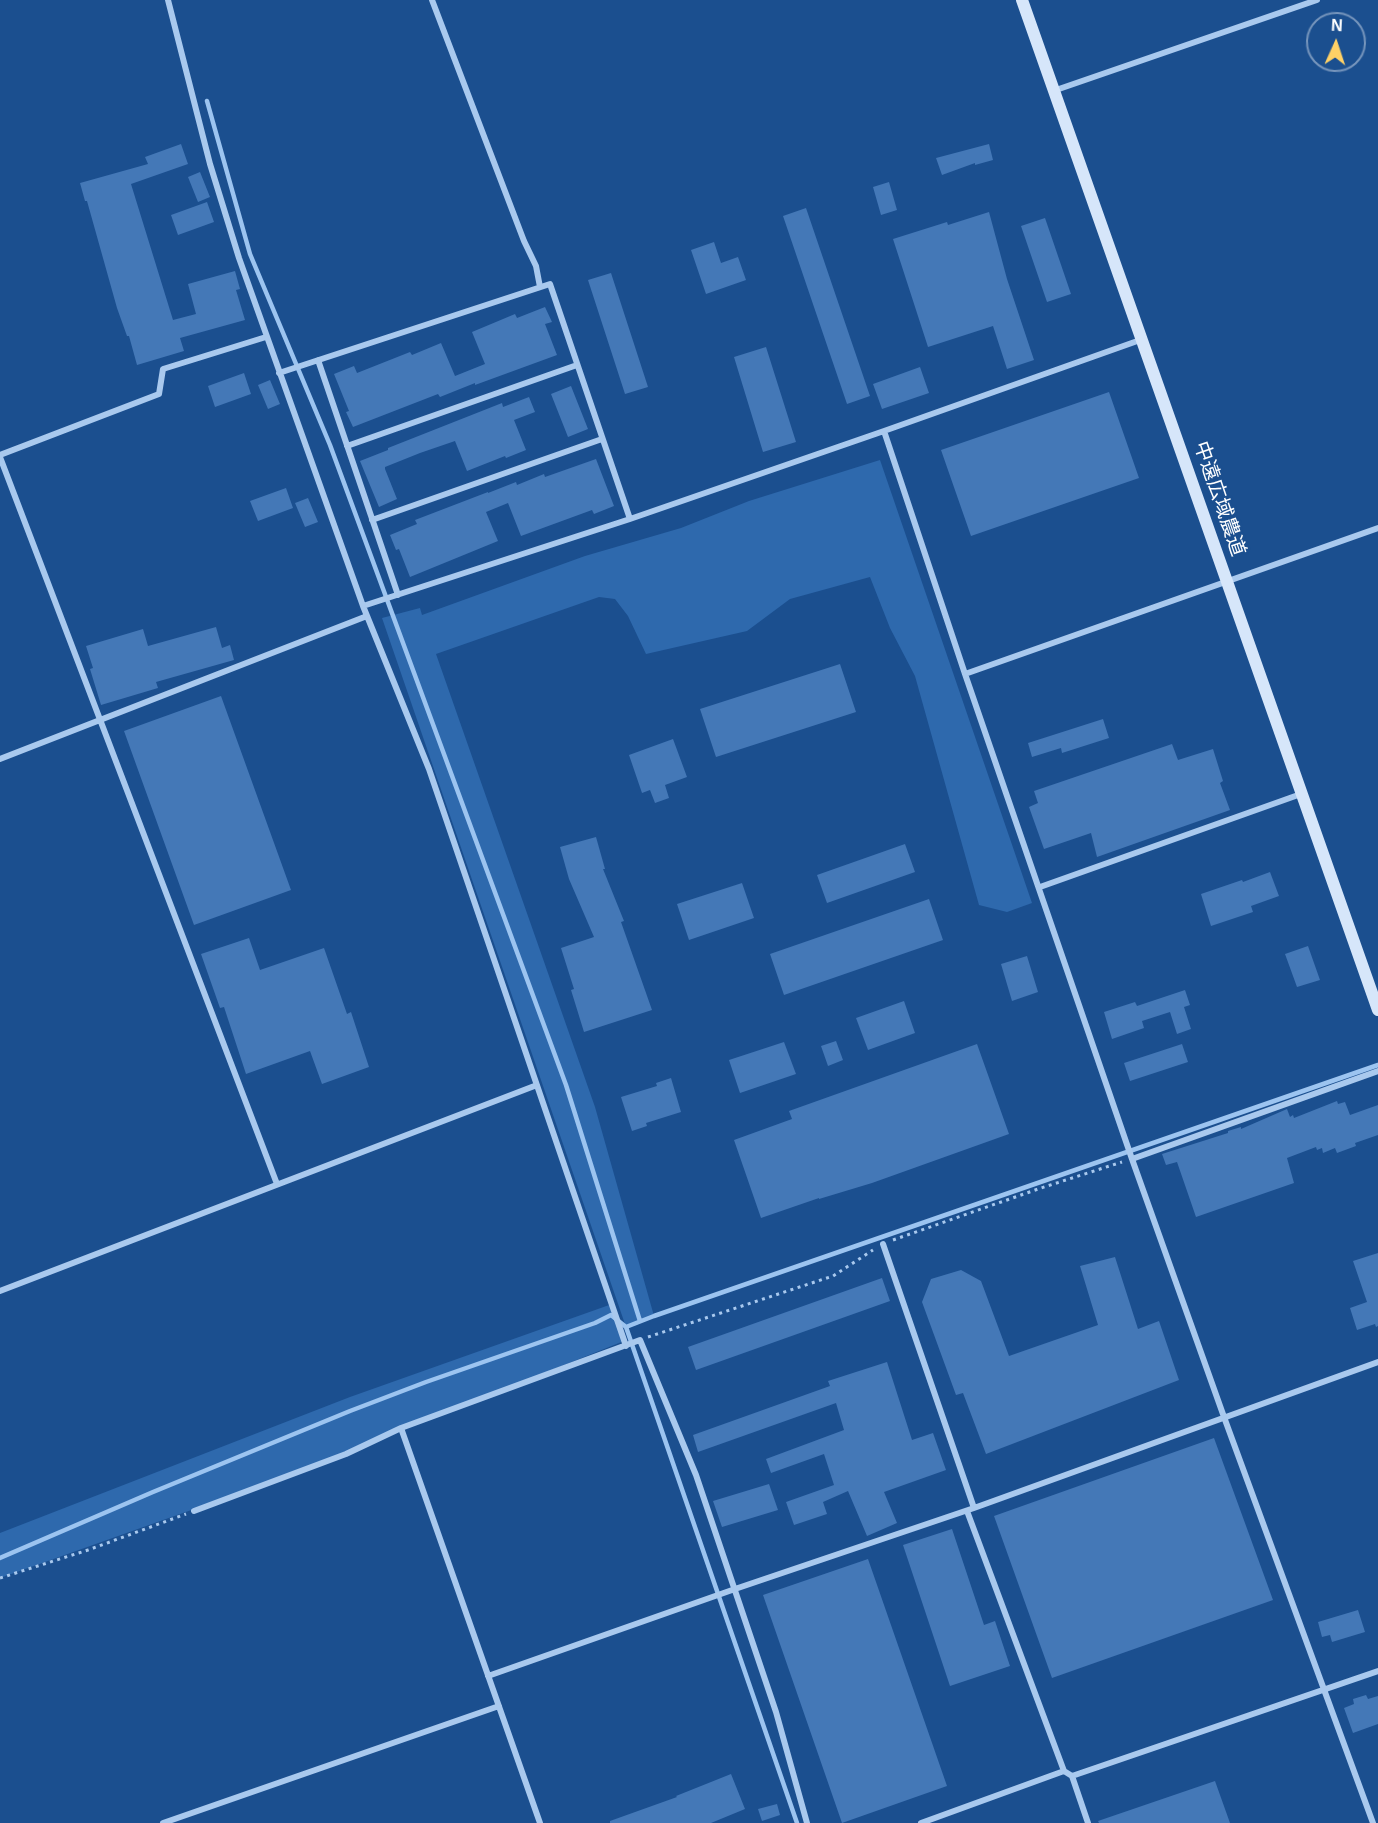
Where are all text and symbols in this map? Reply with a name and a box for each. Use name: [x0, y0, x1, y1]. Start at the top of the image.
north arrow: [1306, 12, 1366, 72]
text: N: [1331, 17, 1343, 34]
street label: 中遠広域農道: [1188, 438, 1250, 560]

